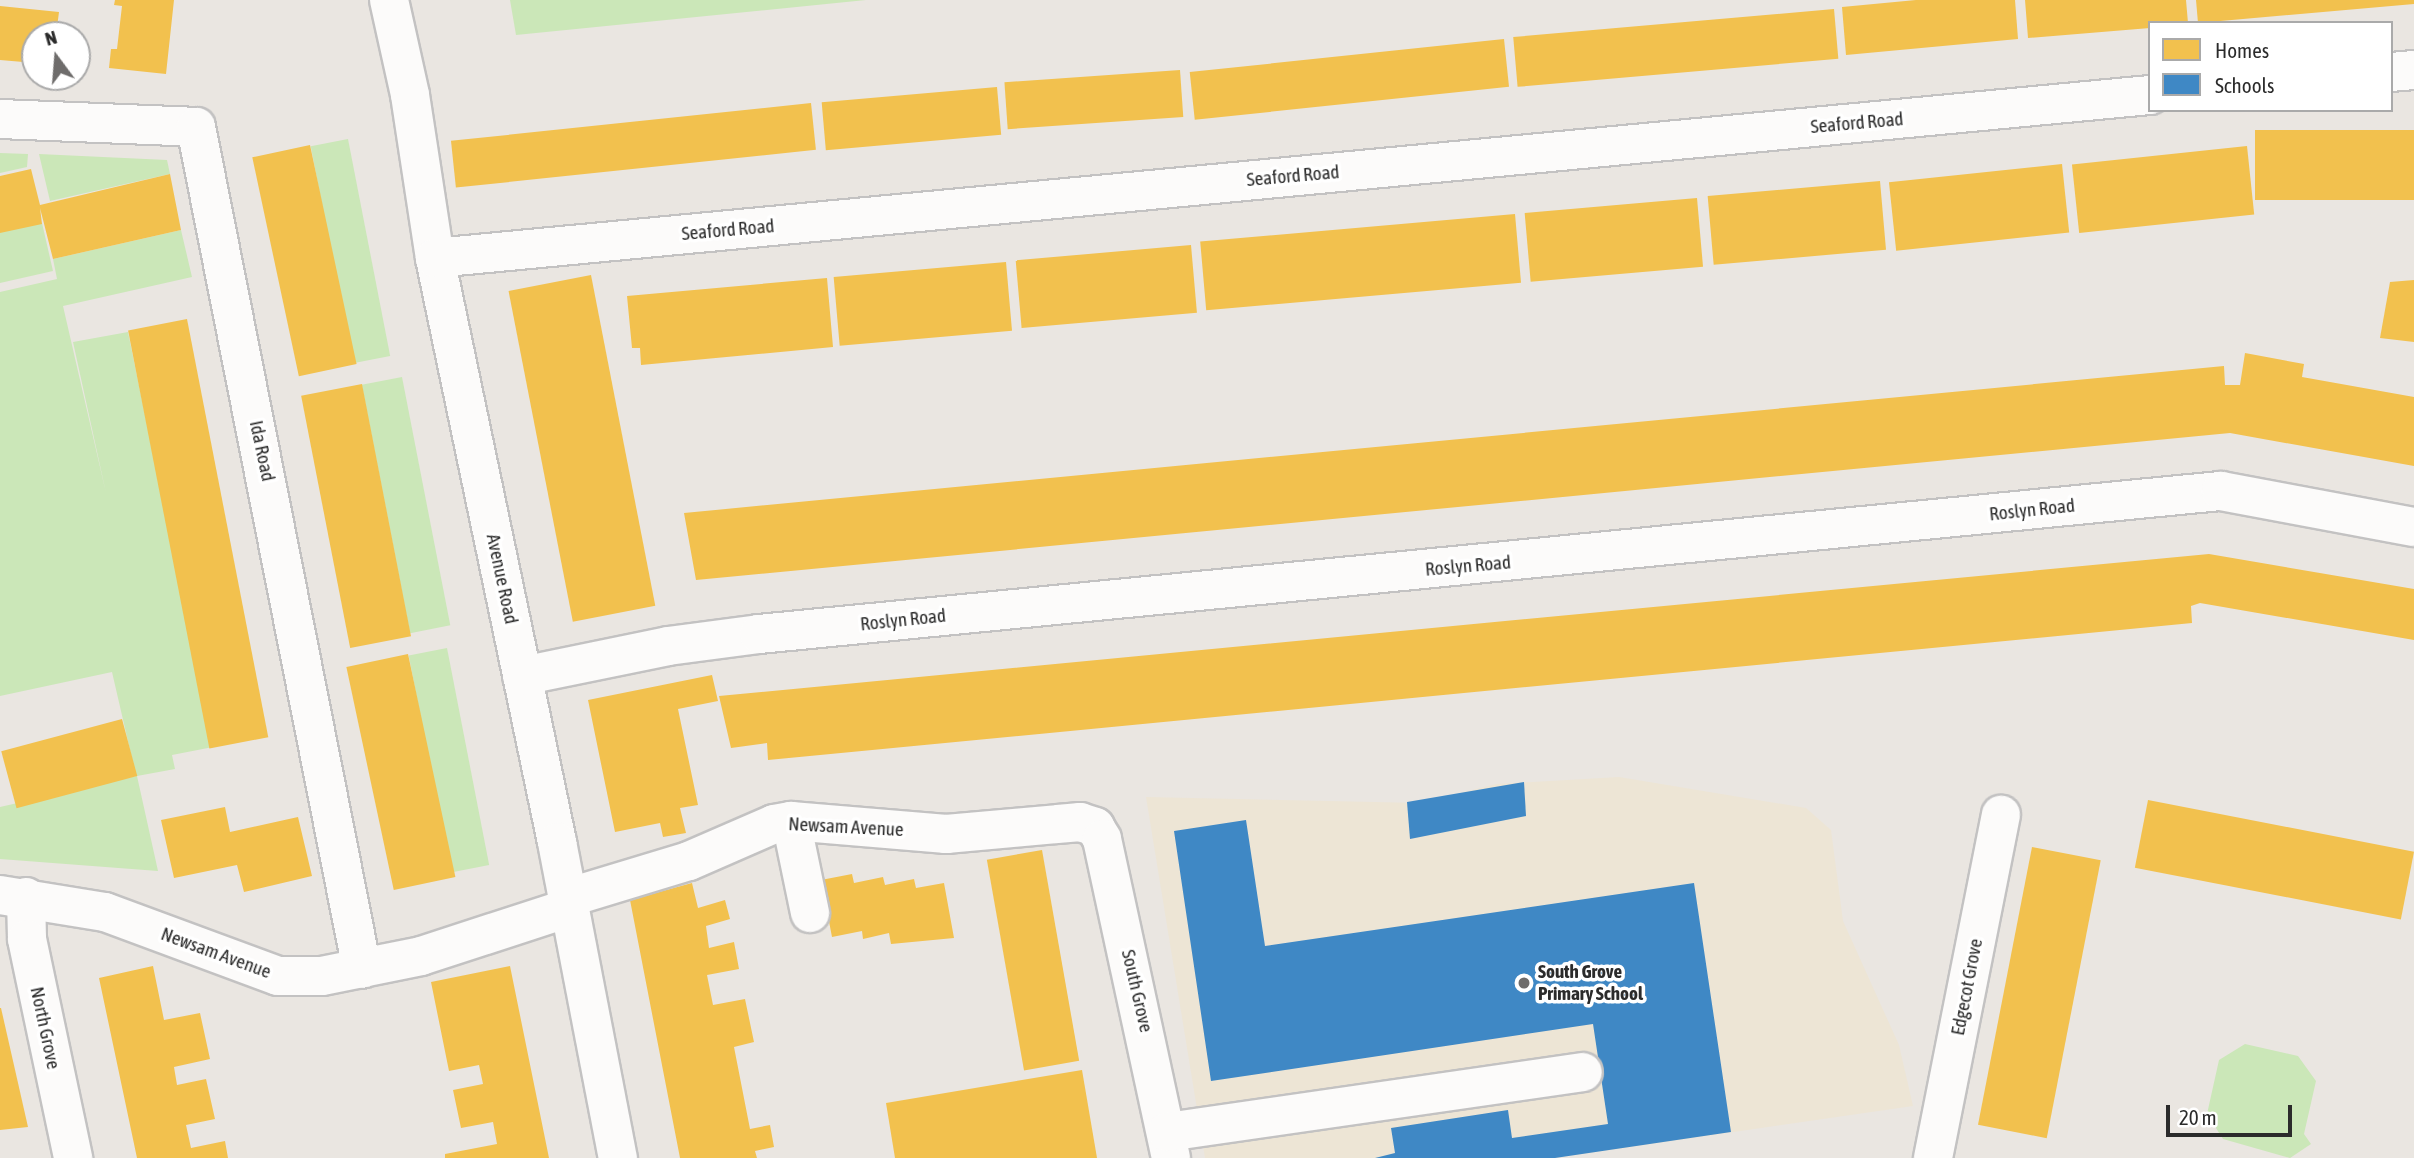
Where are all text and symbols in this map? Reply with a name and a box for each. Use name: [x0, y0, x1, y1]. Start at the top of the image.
north arrow: [21, 21, 91, 91]
legend: [2148, 21, 2393, 112]
text: N: [42, 26, 59, 50]
text: Homes: [2215, 38, 2269, 62]
text: Schools: [2215, 73, 2275, 97]
street label: Seaford Road: [1810, 108, 1904, 138]
street label: Seaford Road: [1246, 161, 1340, 191]
street label: Seaford Road: [681, 215, 775, 245]
street label: Ida Road: [244, 419, 280, 483]
street label: Roslyn Road: [1988, 494, 2076, 526]
street label: Avenue Road: [481, 532, 523, 626]
street label: Roslyn Road: [1424, 551, 1512, 581]
street label: Roslyn Road: [859, 604, 947, 636]
street label: Newsam Avenue: [788, 813, 904, 841]
street label: Newsam Avenue: [158, 923, 274, 983]
street label: Edgecot Grove: [1946, 937, 1988, 1037]
street label: South Grove: [1116, 947, 1158, 1035]
place label: South Grove Primary School: [1538, 961, 1643, 1005]
marker: South Grove Primary School: [1516, 975, 1532, 991]
street label: North Grove: [25, 985, 65, 1071]
scale bar: [2169, 1092, 2295, 1136]
text: 20 m: [2179, 1105, 2217, 1129]

